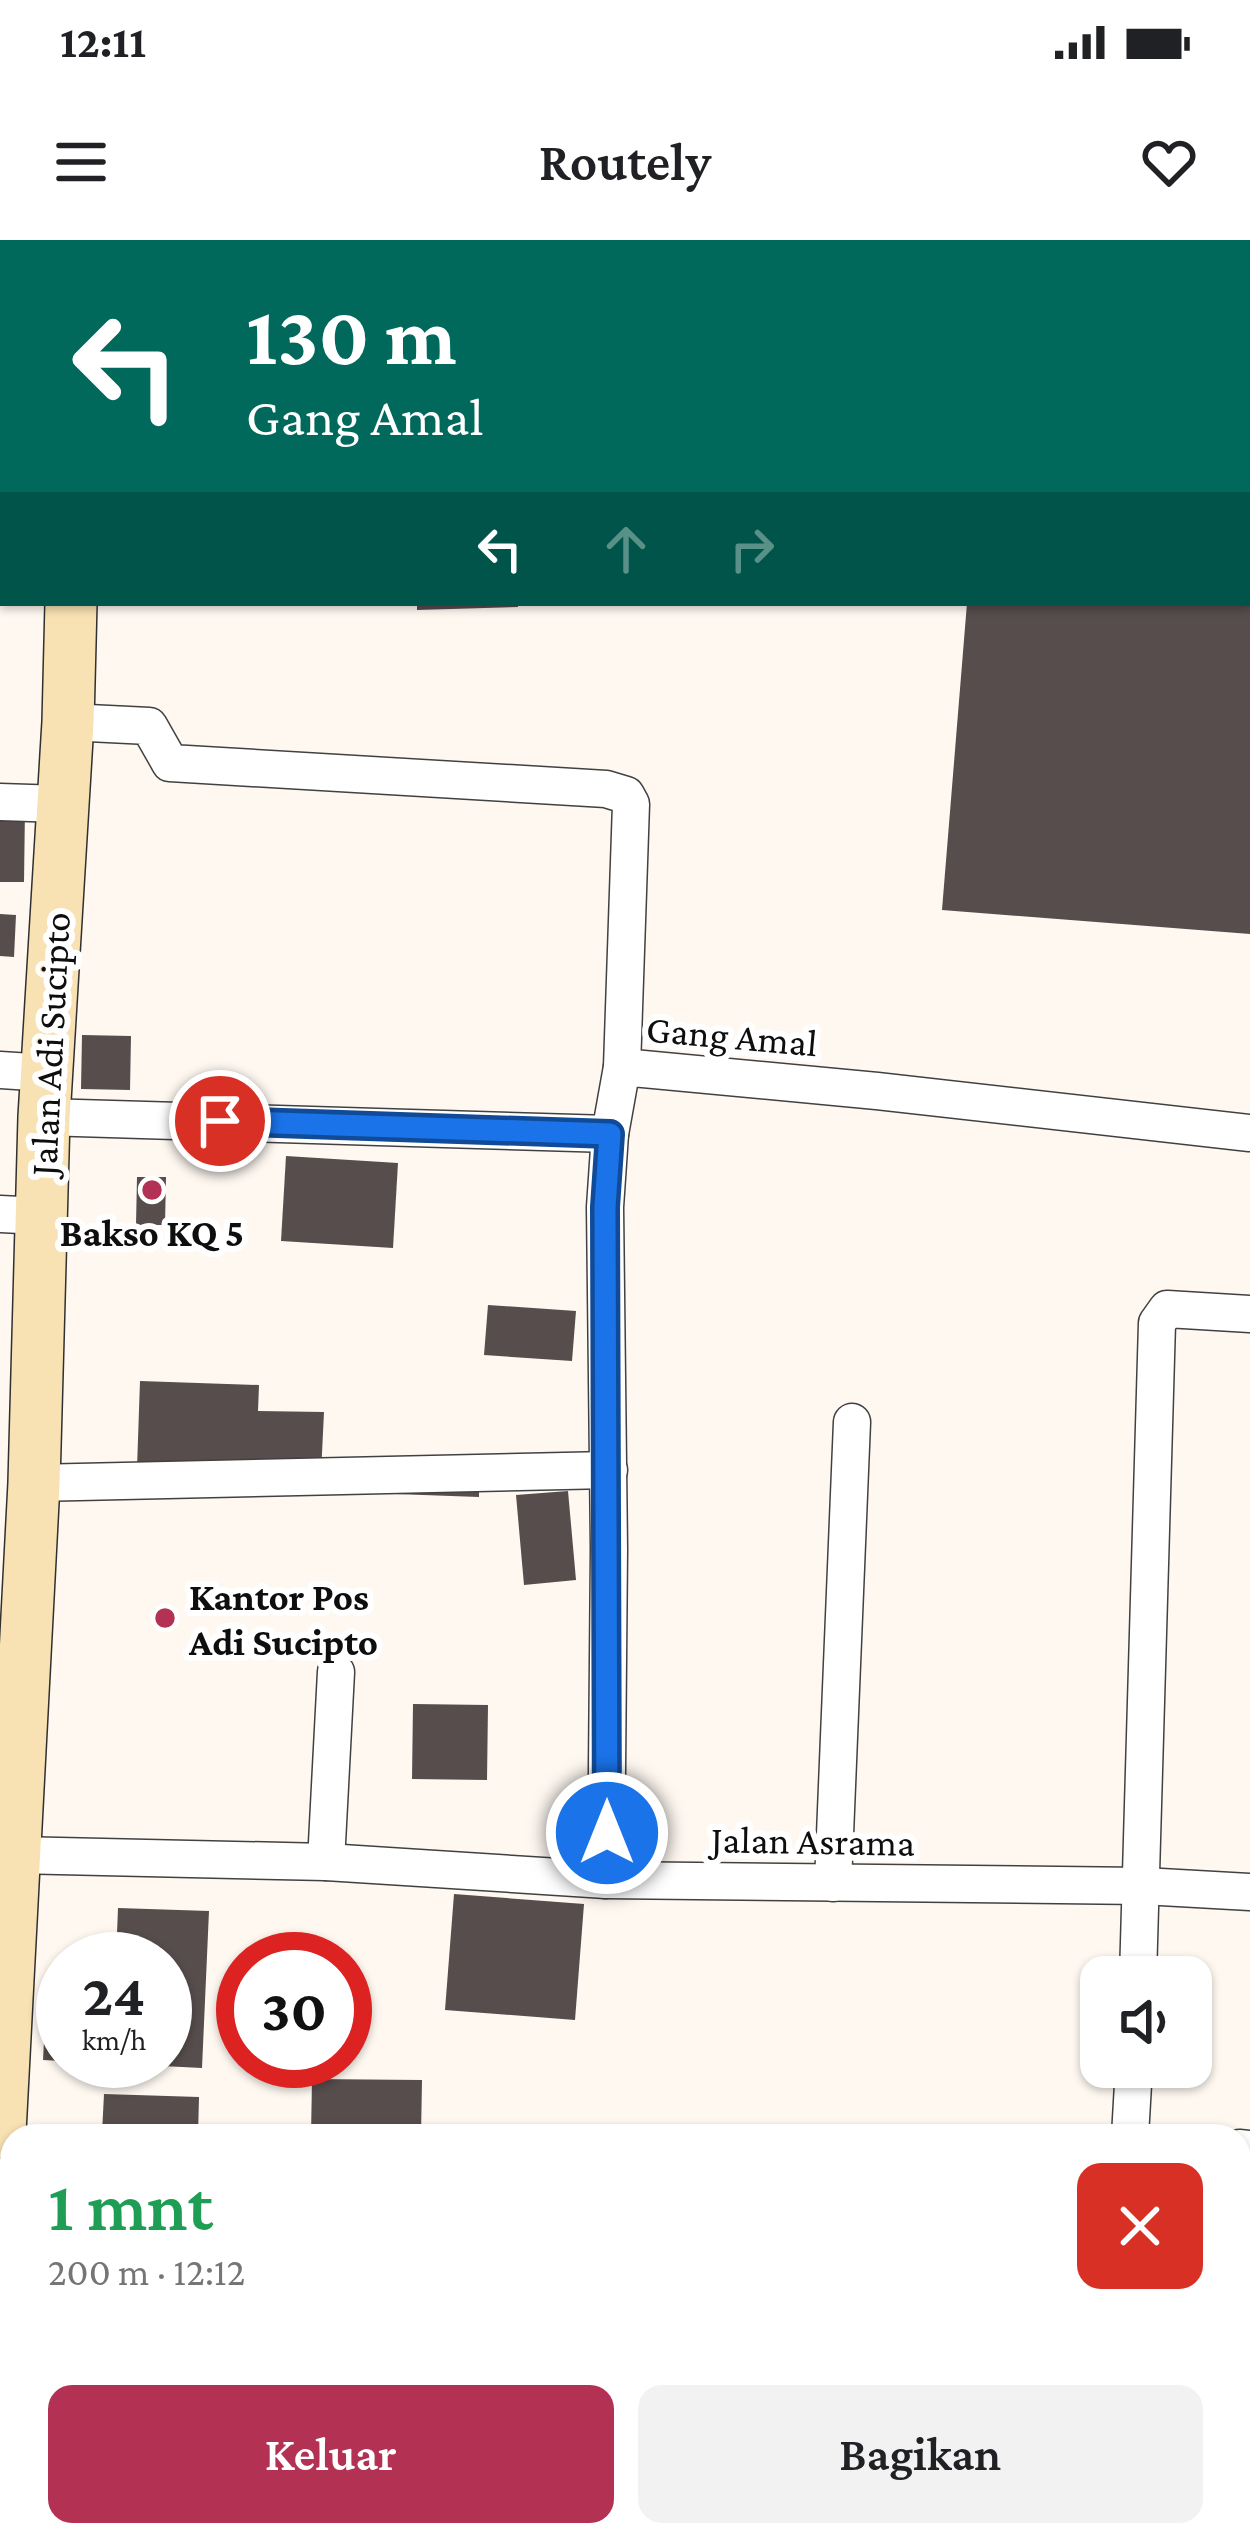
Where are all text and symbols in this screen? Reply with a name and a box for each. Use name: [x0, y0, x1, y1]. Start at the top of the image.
text: 12:11: [60, 17, 146, 67]
icon: menu: [48, 129, 114, 195]
icon: heart: [1136, 129, 1202, 195]
text: Routely: [539, 132, 711, 192]
icon: left: [48, 288, 204, 444]
text: 130 m: [246, 289, 457, 382]
text: Gang Amal: [246, 387, 484, 447]
icon: left: [467, 516, 533, 582]
icon: ahead: [593, 516, 659, 582]
icon: right: [719, 516, 785, 582]
street label: Jalan Adi Sucipto: [21, 911, 79, 1180]
street label: Gang Amal: [644, 1007, 819, 1065]
pin: [169, 1070, 271, 1172]
icon: arrive: [187, 1088, 253, 1154]
marker: Bakso KQ 5: [139, 1177, 165, 1203]
place label: Bakso KQ 5: [60, 1211, 244, 1254]
place label: Kantor Pos Adi Sucipto: [188, 1575, 378, 1663]
marker: Kantor Pos Adi Sucipto: [152, 1605, 178, 1631]
position arrow: [544, 1770, 670, 1896]
street label: Jalan Asrama: [708, 1817, 915, 1864]
speed limit sign: 30: [216, 1932, 372, 2088]
map controls: [1080, 1956, 1212, 2088]
button: sound: [1080, 1956, 1212, 2088]
text: 24: [83, 1961, 145, 2028]
text: km/h: [82, 2023, 146, 2056]
button: close: [1077, 2163, 1203, 2289]
text: 1 mnt: [48, 2165, 213, 2245]
text: 200 m · 12:12: [48, 2250, 245, 2293]
button: Keluar: [48, 2385, 614, 2523]
button: Bagikan: [638, 2385, 1203, 2523]

